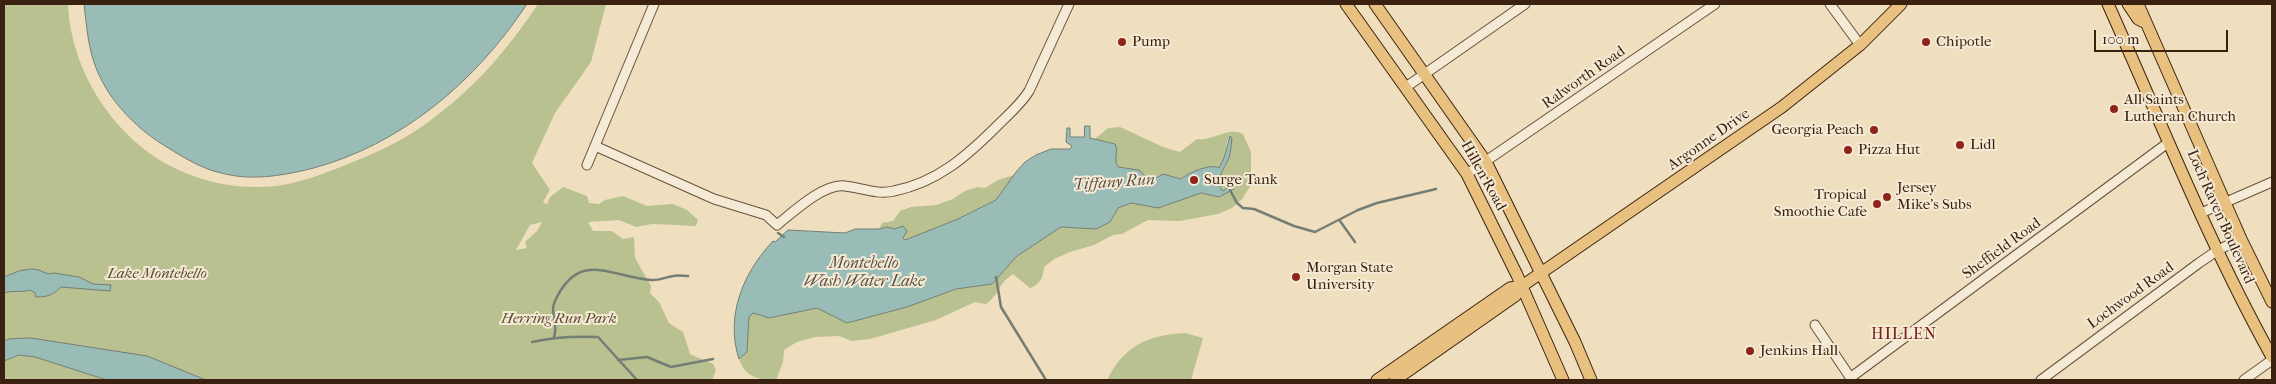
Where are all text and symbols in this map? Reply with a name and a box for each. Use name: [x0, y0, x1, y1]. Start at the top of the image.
scale bar: [2096, 20, 2230, 52]
text: 100 m: [2102, 30, 2140, 48]
place label: Pump: [1132, 33, 1170, 51]
place label: Chipotle: [1936, 33, 1991, 51]
marker: Pump: [1116, 36, 1128, 48]
marker: Chipotle: [1920, 36, 1932, 48]
street label: Ralworth Road: [1539, 43, 1629, 113]
place label: All Saints Lutheran Church: [2124, 91, 2236, 126]
marker: All Saints Lutheran Church: [2108, 103, 2120, 115]
street label: Argonne Drive: [1664, 105, 1754, 175]
place label: Georgia Peach: [1771, 121, 1864, 139]
marker: Georgia Peach: [1868, 124, 1880, 136]
place label: Lidl: [1970, 136, 1996, 154]
street label: Hillen Road: [1456, 138, 1510, 214]
marker: Lidl: [1954, 139, 1966, 151]
place label: Pizza Hut: [1858, 141, 1920, 159]
marker: Pizza Hut: [1842, 144, 1854, 156]
street label: Loch Raven Boulevard: [2182, 147, 2258, 287]
water label: Tiffany Run: [1072, 171, 1156, 195]
place label: Surge Tank: [1204, 171, 1277, 189]
marker: Surge Tank: [1188, 174, 1200, 186]
place label: Jersey Mike's Subs: [1897, 179, 1971, 214]
place label: Tropical Smoothie Cafe: [1774, 186, 1867, 221]
marker: Jersey Mike's Subs: [1881, 191, 1893, 203]
marker: Tropical Smoothie Cafe: [1871, 198, 1883, 210]
street label: Sheffield Road: [1959, 214, 2045, 284]
water label: Montebello Wash Water Lake: [804, 254, 924, 292]
place label: Morgan State University: [1306, 259, 1393, 294]
street label: Lochwood Road: [2084, 259, 2178, 333]
park label: Lake Montebello: [107, 265, 207, 283]
marker: Morgan State University: [1290, 271, 1302, 283]
park label: Herring Run Park: [501, 310, 617, 328]
district label: HILLEN: [1870, 325, 1938, 345]
place label: Jenkins Hall: [1760, 342, 1838, 360]
marker: Jenkins Hall: [1744, 345, 1756, 357]

